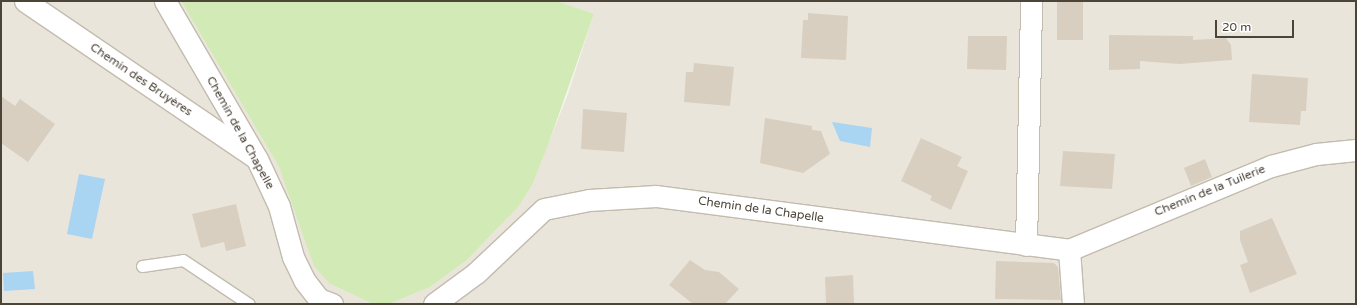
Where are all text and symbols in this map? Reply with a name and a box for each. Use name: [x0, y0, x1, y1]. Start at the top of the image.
scale bar: [1217, 12, 1296, 38]
text: 20 m: [1222, 20, 1251, 34]
street label: Chemin des Bruyères: [87, 40, 195, 120]
street label: Chemin de la Chapelle: [203, 74, 277, 192]
street label: Chemin de la Tuilerie: [1152, 162, 1268, 220]
street label: Chemin de la Chapelle: [697, 194, 825, 226]

